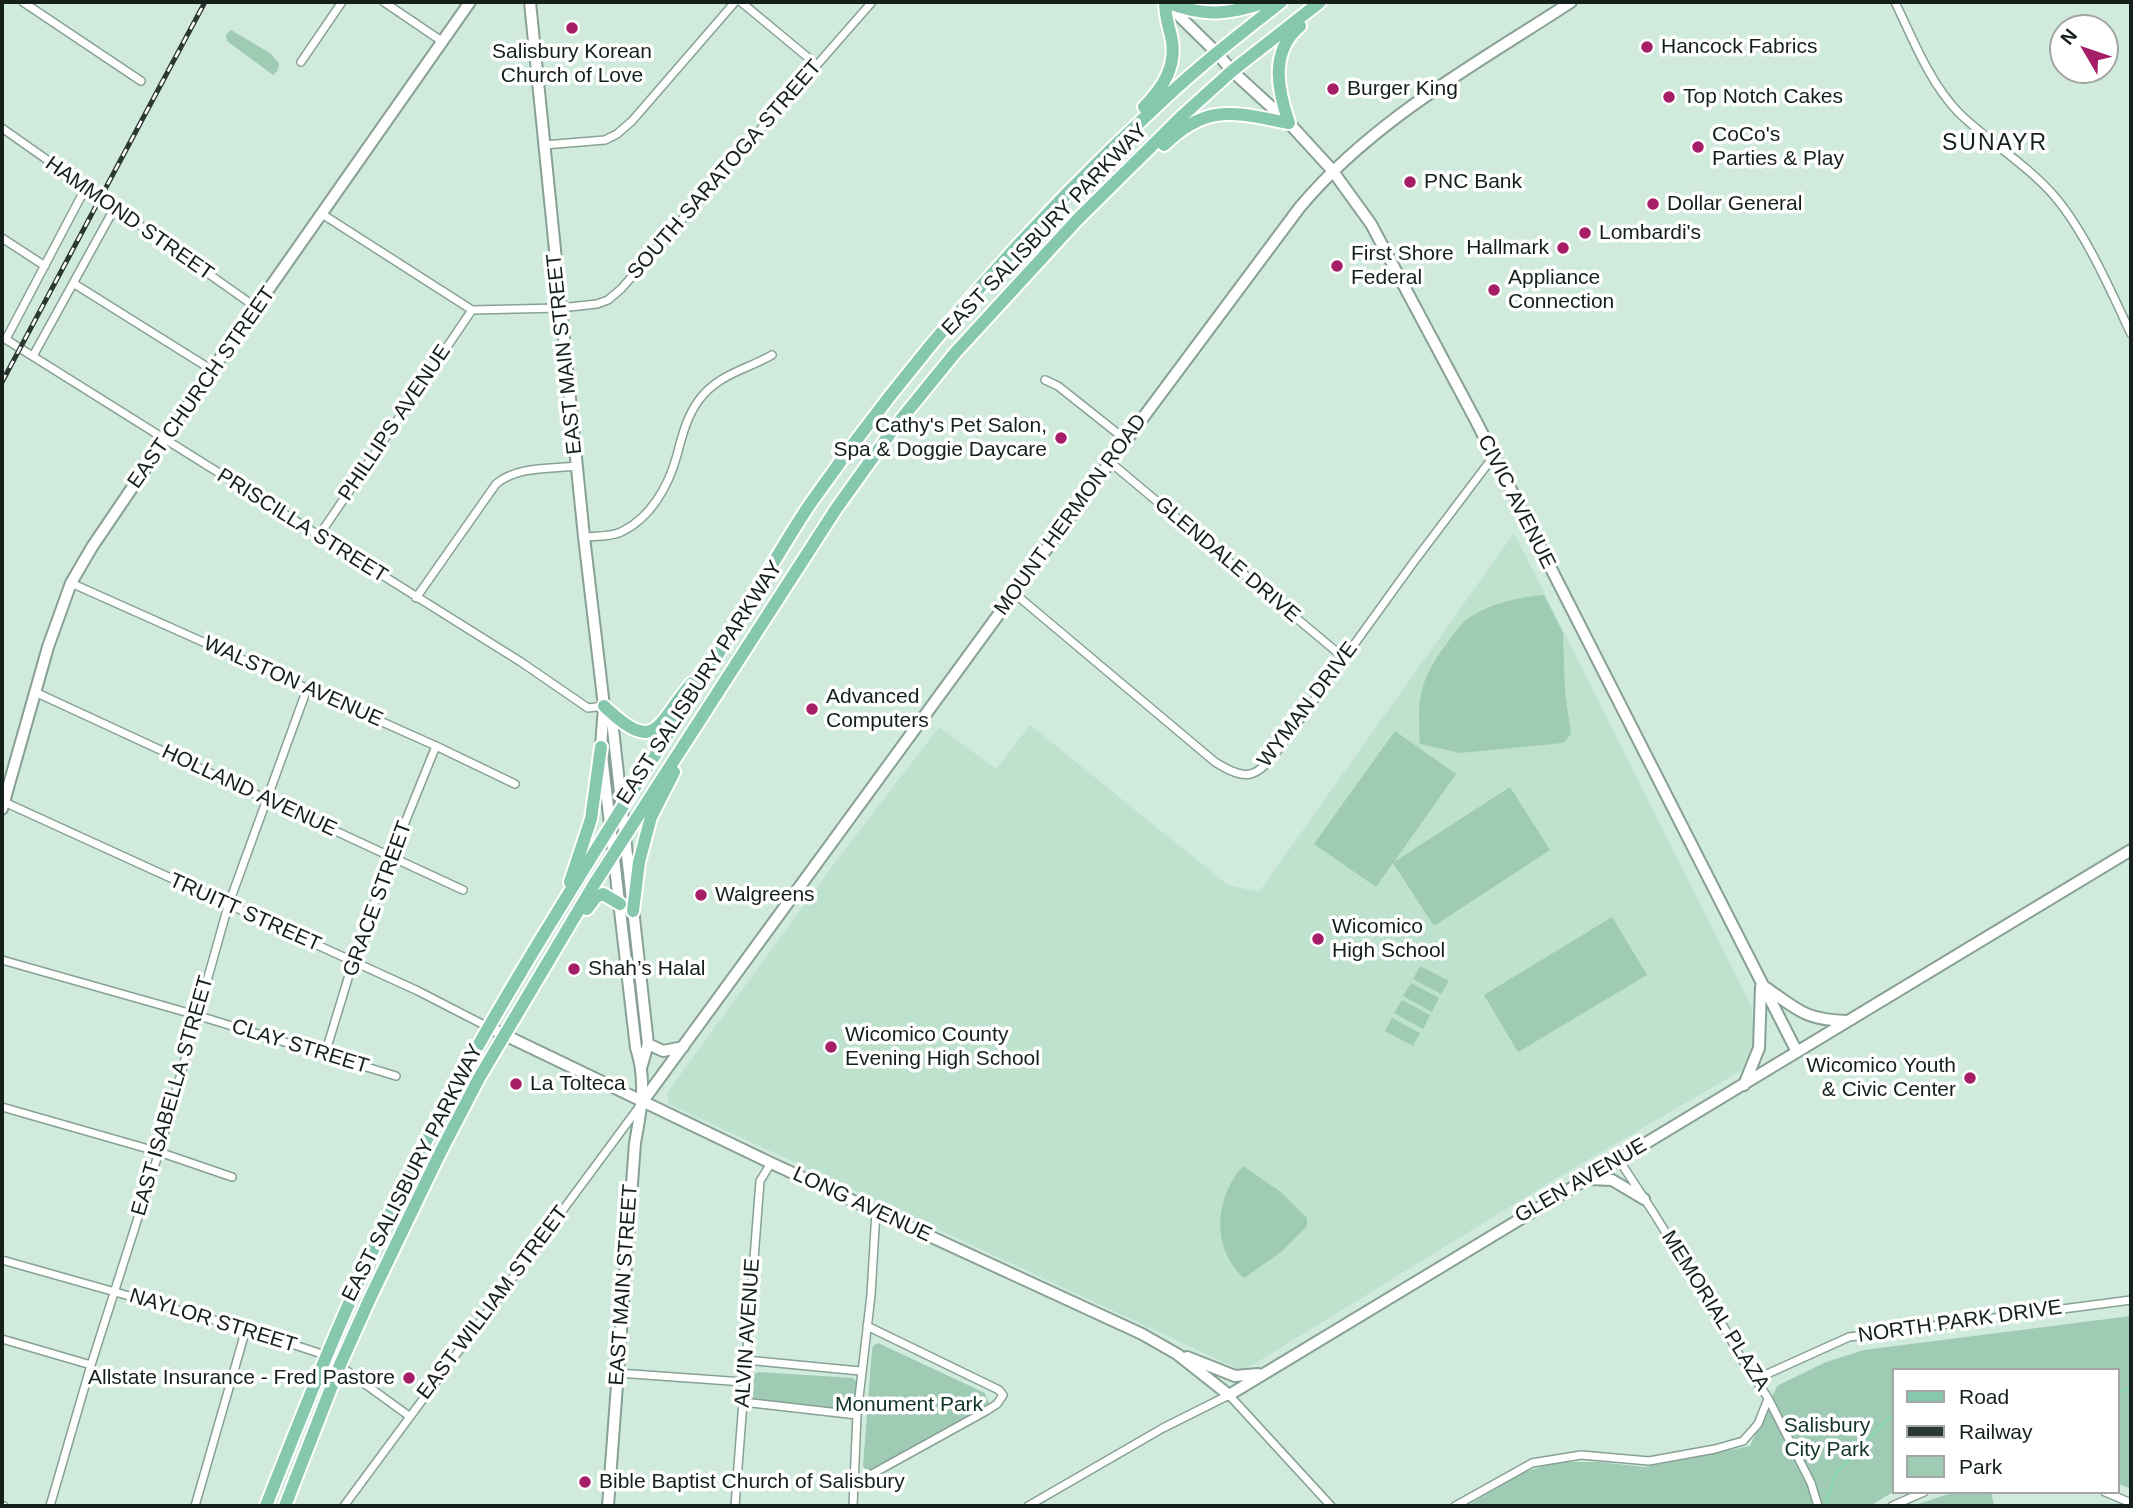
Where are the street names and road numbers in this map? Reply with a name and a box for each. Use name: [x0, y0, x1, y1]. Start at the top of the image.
street label: SOUTH SARATOGA STREET: [623, 55, 827, 285]
street label: EAST SALISBURY PARKWAY: [937, 119, 1153, 341]
street label: HAMMOND STREET: [40, 151, 218, 287]
street label: EAST MAIN STREET: [542, 252, 588, 456]
street label: EAST CHURCH STREET: [123, 282, 281, 494]
street label: PHILLIPS AVENUE: [333, 340, 457, 506]
street label: MOUNT HERMON ROAD: [989, 409, 1153, 621]
street label: CIVIC AVENUE: [1471, 431, 1561, 573]
street label: PRISCILLA STREET: [212, 463, 392, 589]
street label: GLENDALE DRIVE: [1149, 492, 1305, 628]
street label: EAST SALISBURY PARKWAY: [612, 557, 788, 809]
street label: WALSTON AVENUE: [200, 631, 386, 733]
street label: WYMAN DRIVE: [1253, 637, 1363, 773]
street label: HOLLAND AVENUE: [158, 739, 340, 843]
street label: GRACE STREET: [338, 818, 418, 980]
street label: TRUITT STREET: [165, 868, 325, 958]
street label: EAST ISABELLA STREET: [127, 973, 219, 1219]
street label: CLAY STREET: [228, 1014, 372, 1080]
street label: EAST SALISBURY PARKWAY: [337, 1040, 489, 1306]
street label: GLEN AVENUE: [1511, 1133, 1651, 1229]
street label: LONG AVENUE: [789, 1162, 935, 1248]
street label: EAST MAIN STREET: [604, 1183, 644, 1387]
street label: EAST WILLIAM STREET: [412, 1201, 574, 1405]
street label: MEMORIAL PLAZA: [1655, 1226, 1775, 1396]
street label: ALVIN AVENUE: [730, 1257, 766, 1409]
street label: NAYLOR STREET: [126, 1284, 300, 1358]
street label: NORTH PARK DRIVE: [1856, 1295, 2064, 1349]

